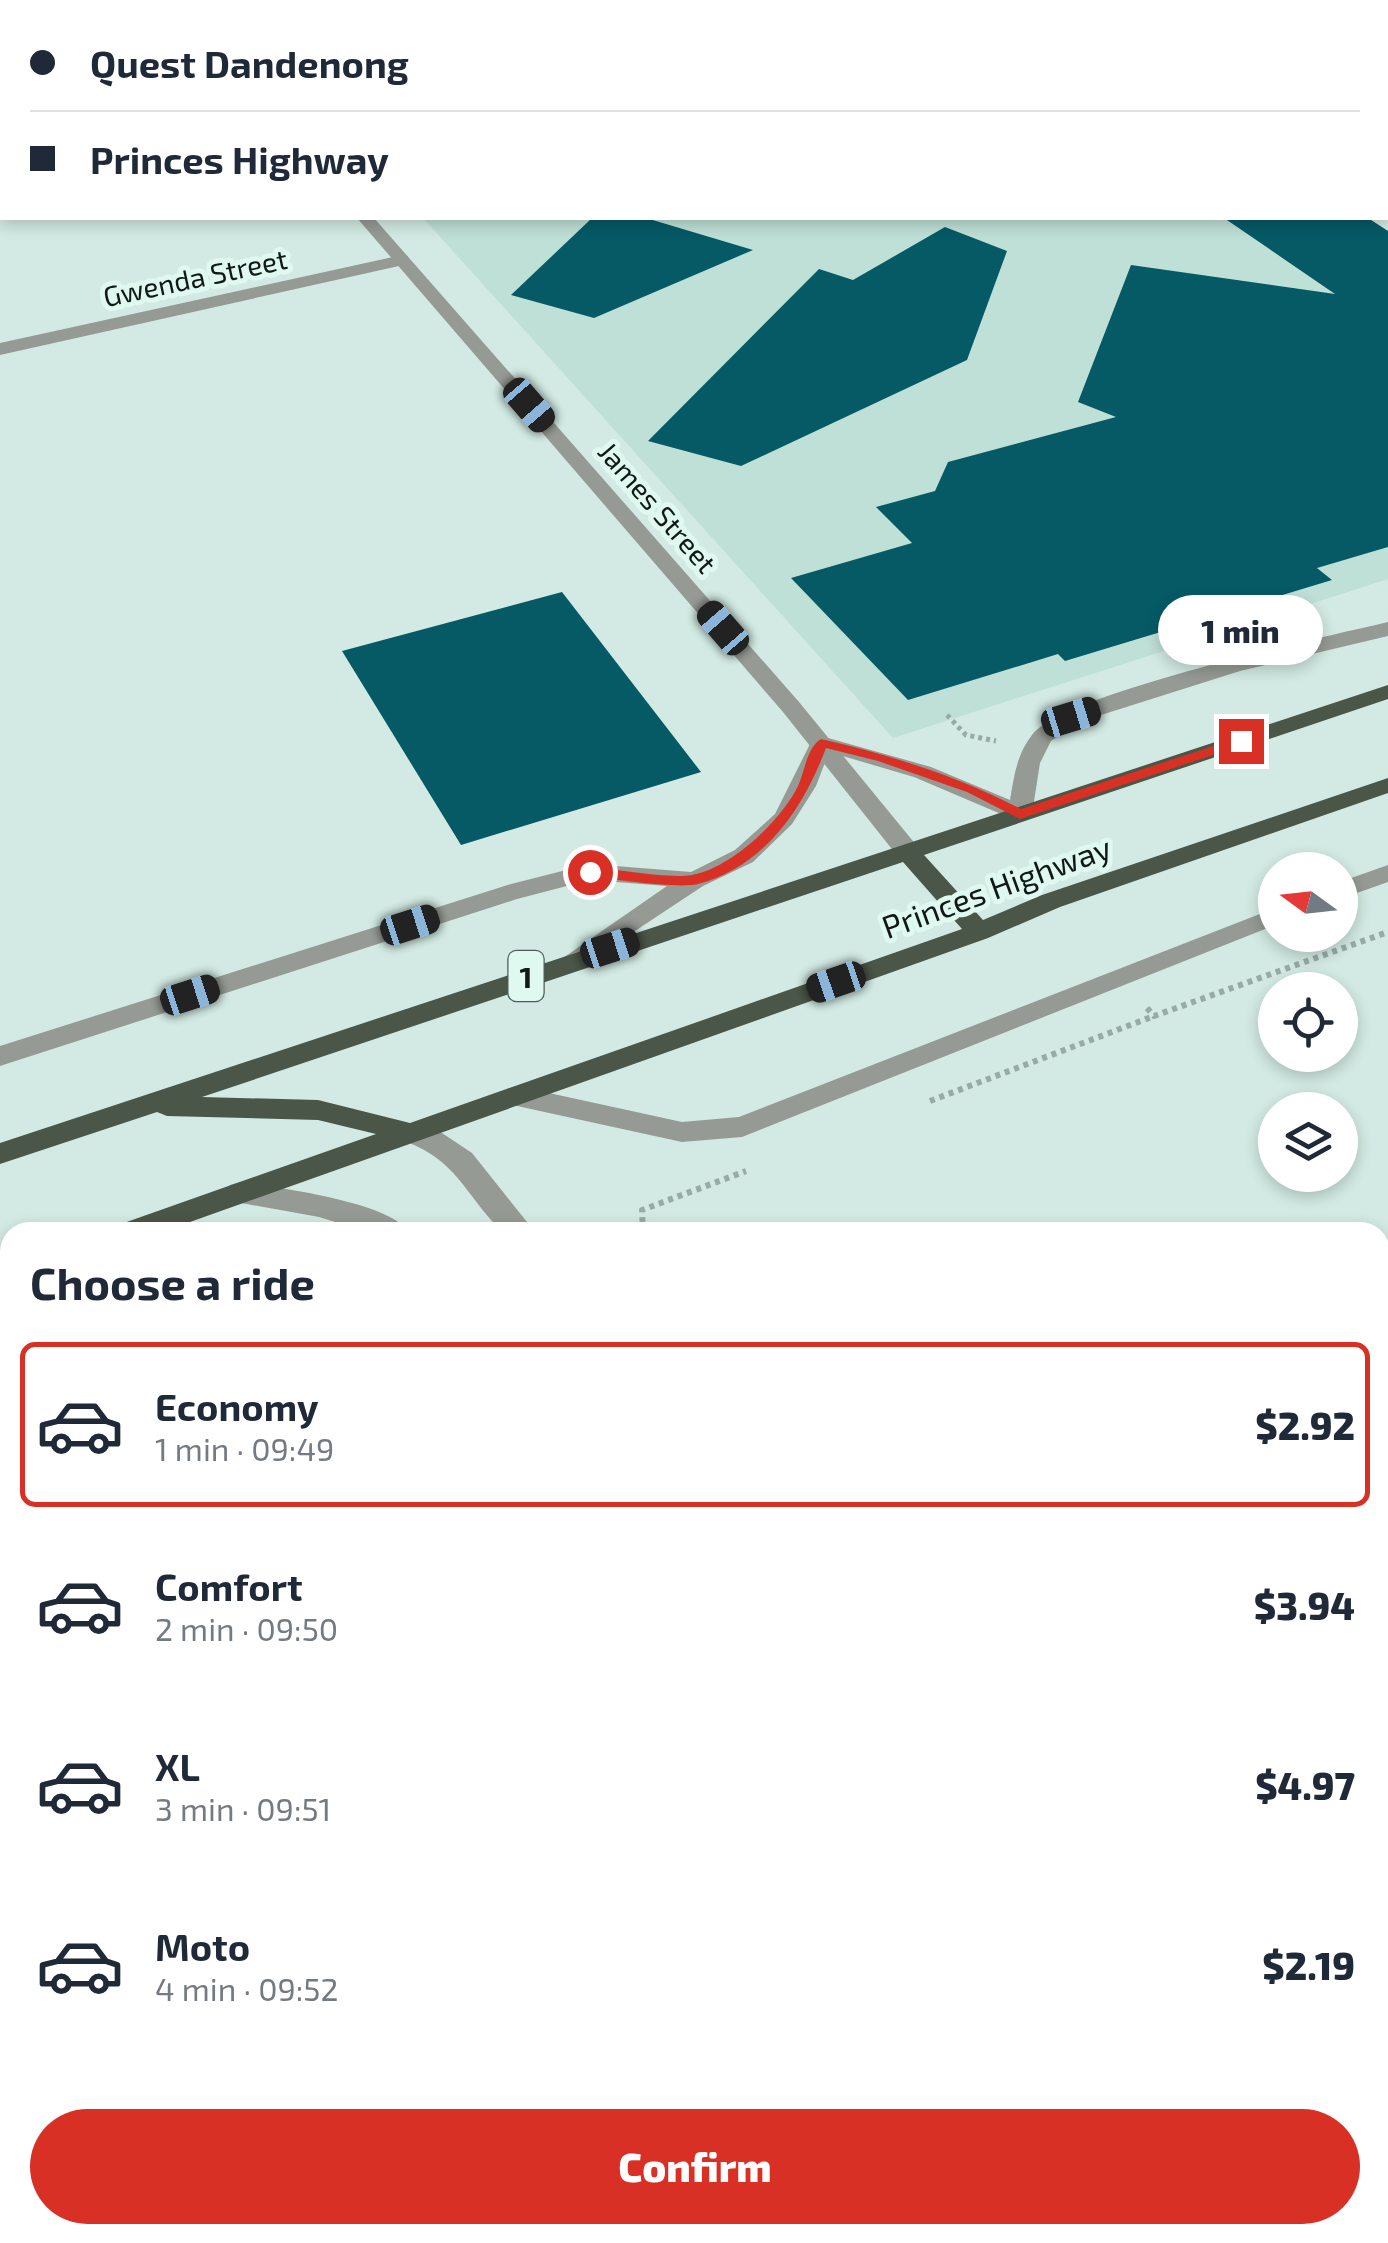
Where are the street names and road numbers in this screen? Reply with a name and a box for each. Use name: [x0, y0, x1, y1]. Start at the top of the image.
street label: Gwenda Street: [100, 241, 290, 313]
street label: James Street: [592, 434, 724, 580]
street label: Princes Highway: [876, 827, 1116, 945]
road number: 1: [508, 951, 544, 1001]

